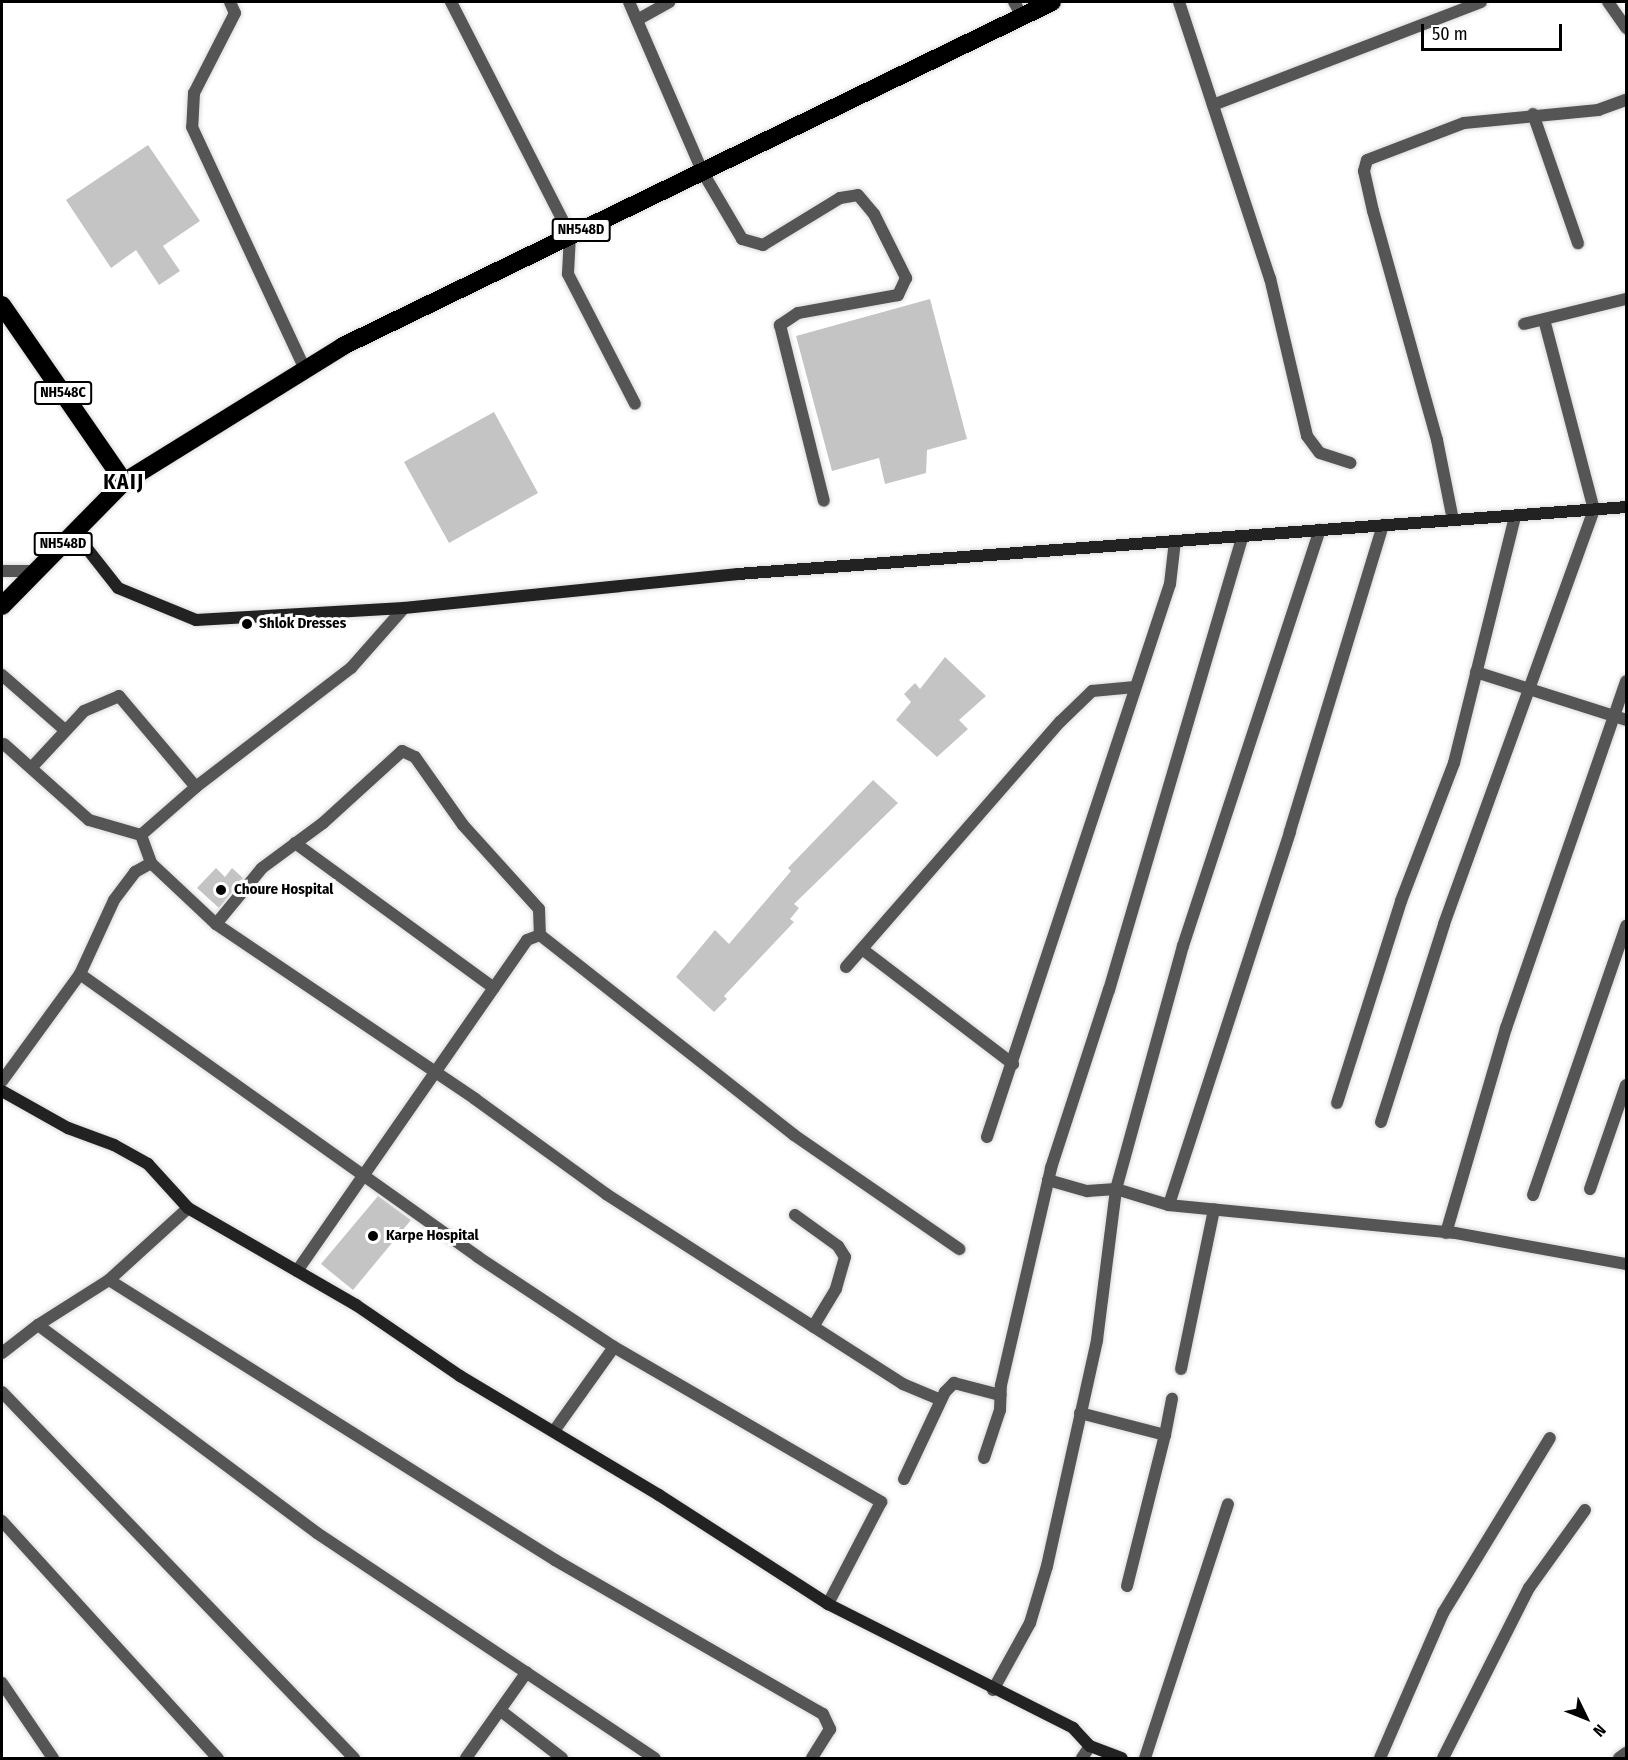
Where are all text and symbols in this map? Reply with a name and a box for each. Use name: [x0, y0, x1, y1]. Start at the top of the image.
scale bar: [1424, 12, 1565, 50]
text: 50 m: [1432, 23, 1468, 45]
road number: NH548D: [551, 219, 611, 241]
road number: NH548C: [33, 382, 93, 404]
district label: KAIJ: [103, 469, 145, 495]
road number: NH548D: [33, 533, 93, 555]
place label: Shlok Dresses: [259, 615, 346, 633]
marker: Shlok Dresses: [240, 617, 254, 631]
marker: Choure Hospital: [212, 881, 230, 899]
place label: Choure Hospital: [234, 881, 333, 899]
marker: Karpe Hospital: [364, 1227, 382, 1245]
place label: Karpe Hospital: [386, 1227, 479, 1245]
north arrow: [1556, 1688, 1616, 1748]
text: N: [1589, 1721, 1610, 1741]

